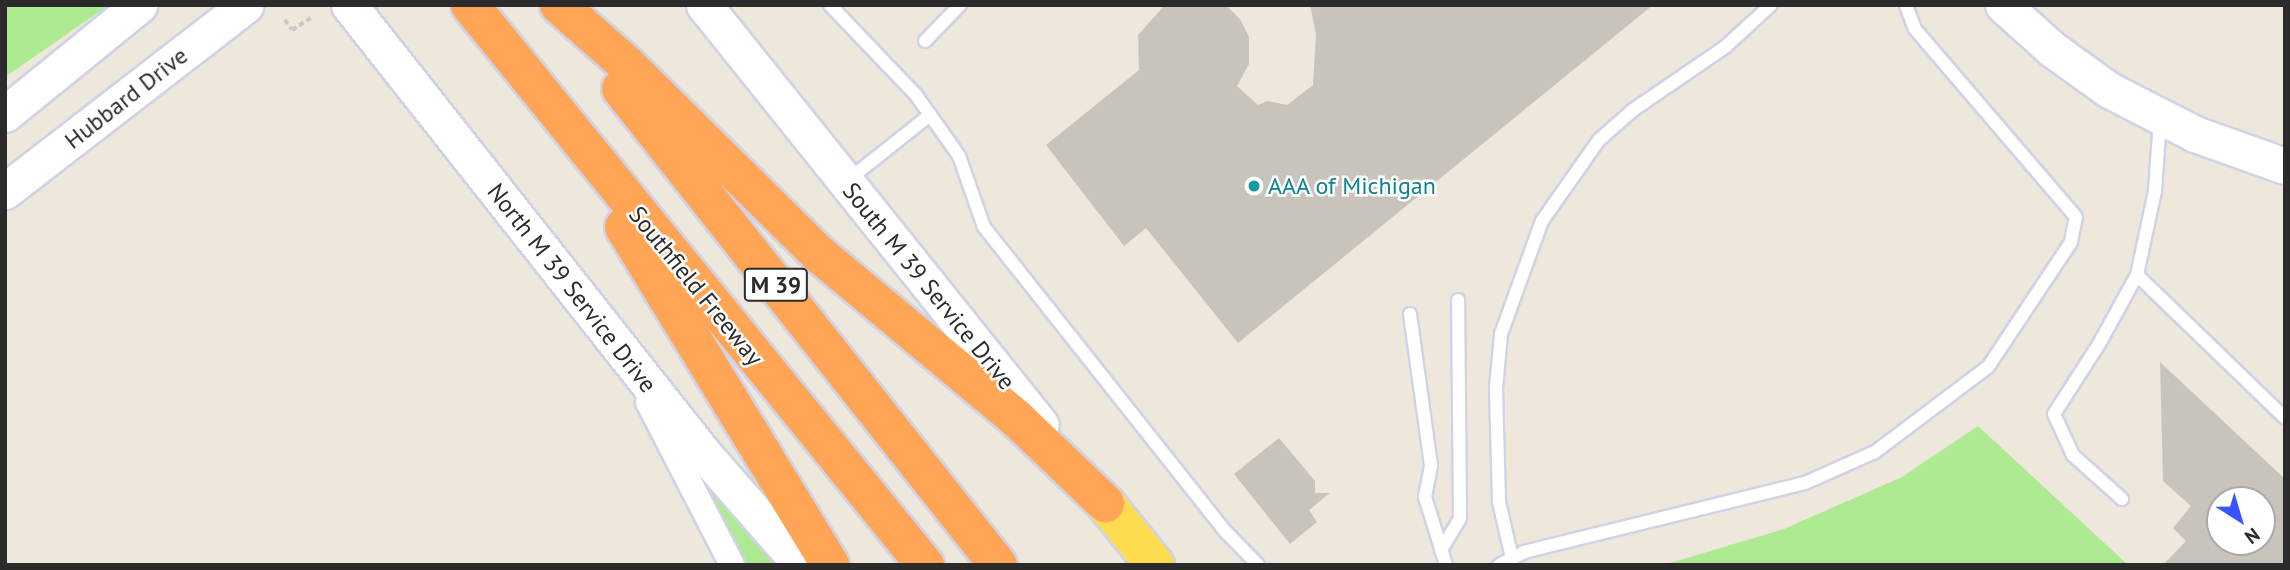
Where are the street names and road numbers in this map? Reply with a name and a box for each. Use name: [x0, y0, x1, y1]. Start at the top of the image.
street label: Hubbard Drive: [59, 41, 193, 155]
street label: South M 39 Service Drive: [837, 177, 1021, 395]
street label: North M 39 Service Drive: [481, 178, 663, 398]
street label: Southfield Freeway: [623, 201, 769, 371]
road number: M 39: [743, 266, 809, 304]

